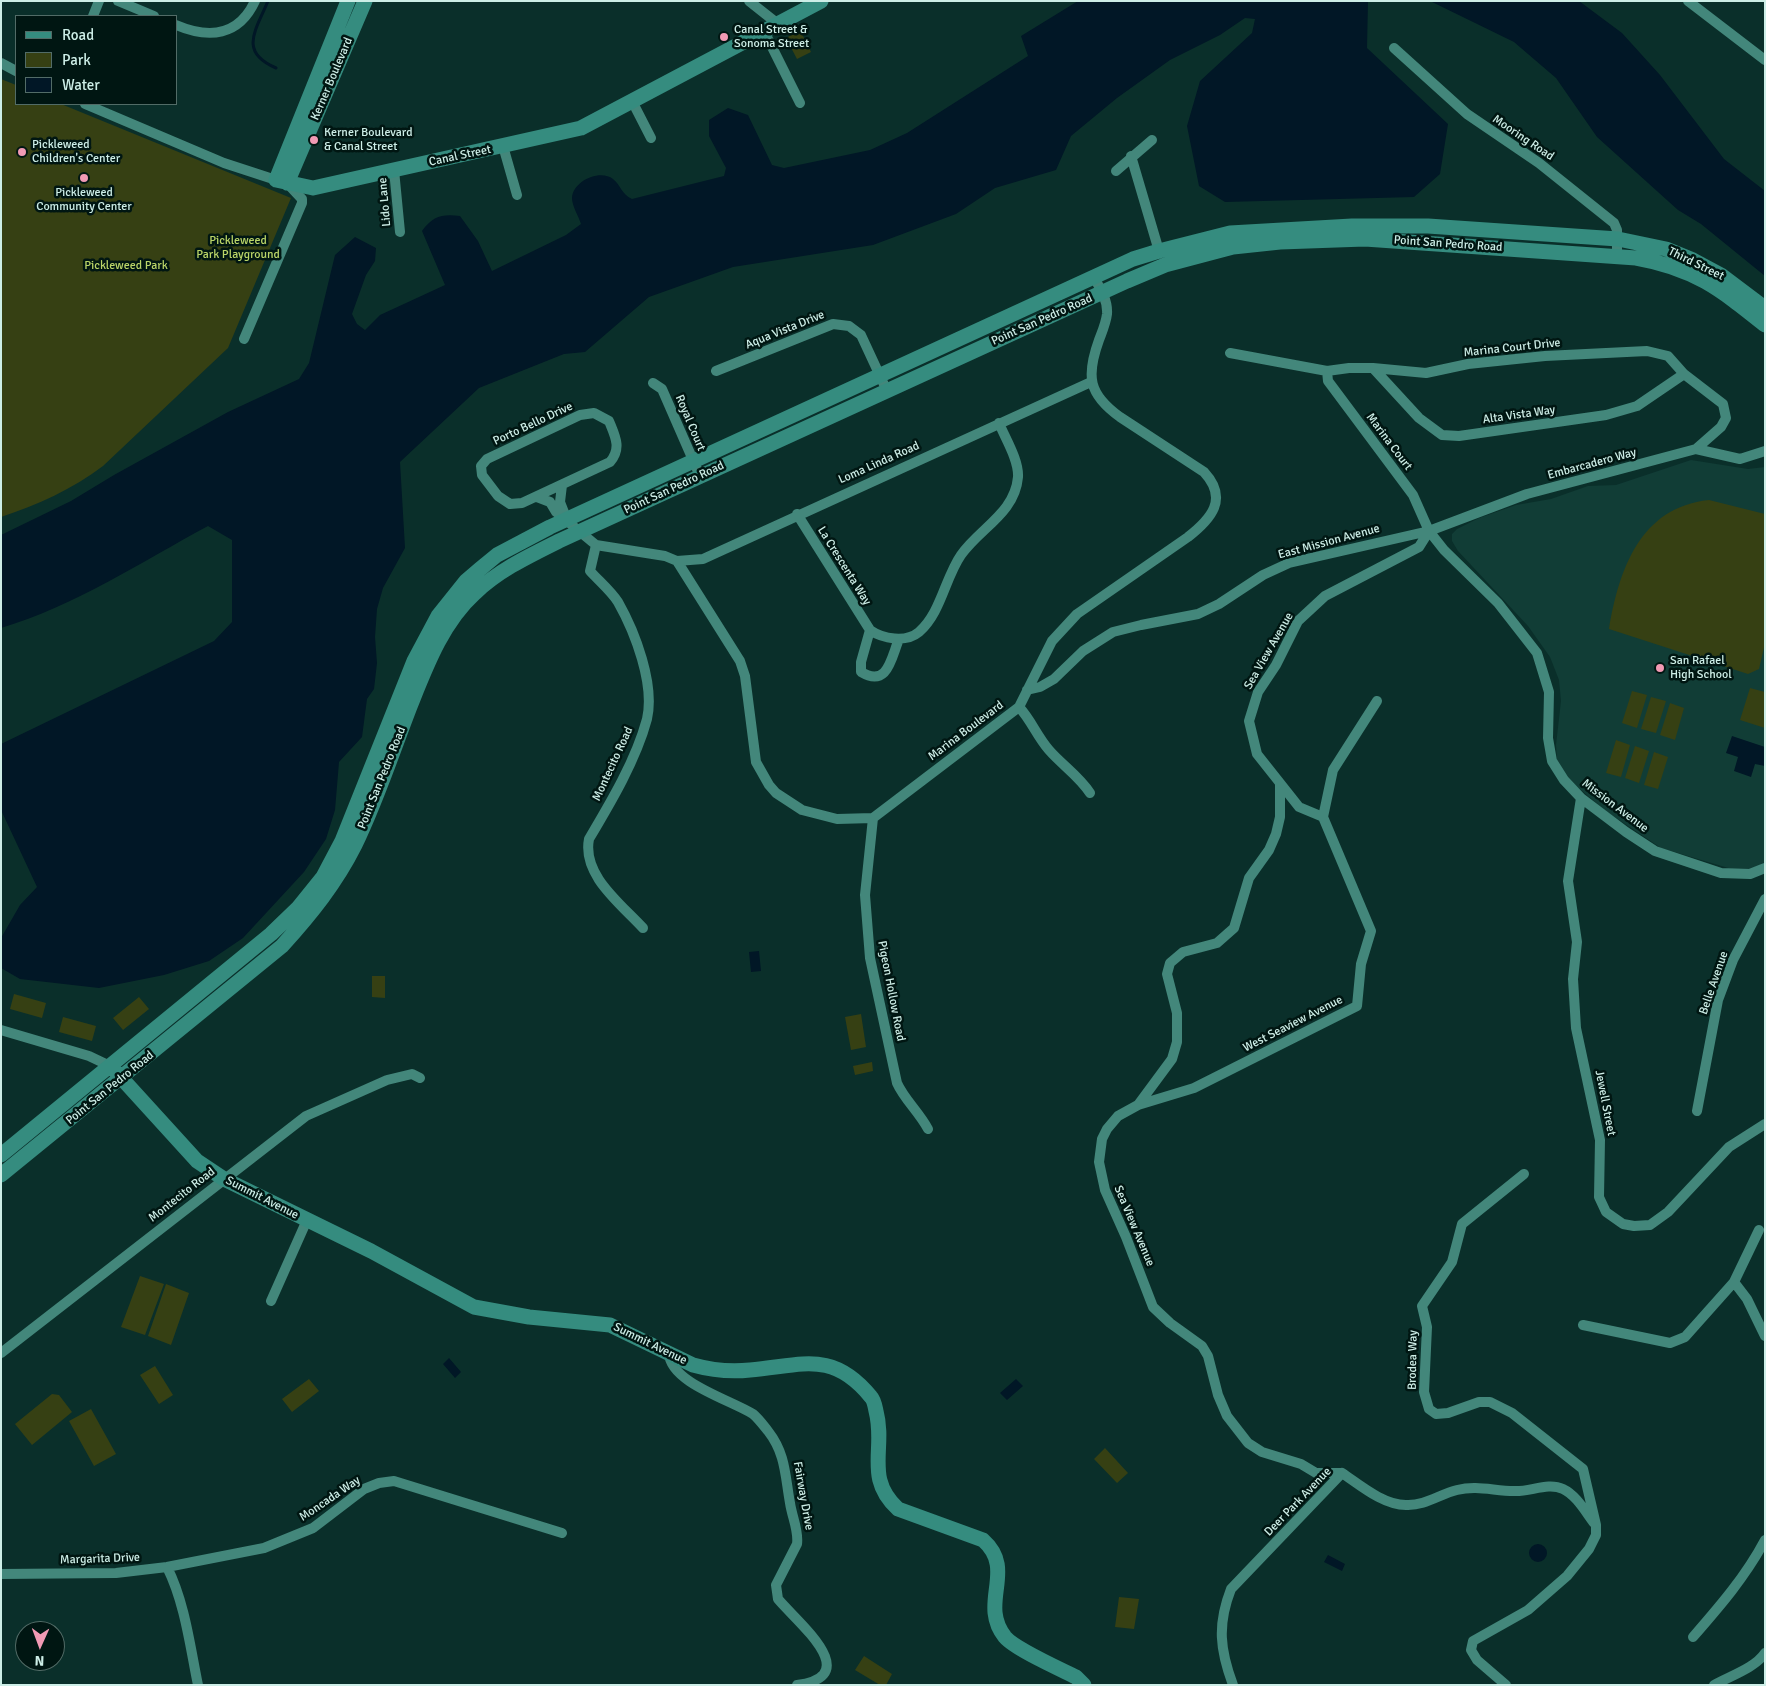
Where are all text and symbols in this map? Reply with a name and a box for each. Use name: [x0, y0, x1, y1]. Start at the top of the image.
legend: [15, 15, 178, 105]
place label: Canal Street & Sonoma Street: [734, 23, 809, 51]
text: Road: [62, 26, 94, 44]
marker: Canal Street & Sonoma Street: [718, 31, 730, 43]
street label: Kerner Boulevard: [308, 35, 356, 123]
text: Park: [62, 51, 91, 69]
text: Water: [62, 76, 100, 94]
street label: Mooring Road: [1489, 112, 1557, 164]
place label: Kerner Boulevard & Canal Street: [324, 126, 413, 154]
marker: Kerner Boulevard & Canal Street: [308, 134, 320, 146]
place label: Pickleweed Children's Center: [32, 138, 120, 166]
street label: Canal Street: [428, 142, 492, 170]
marker: Pickleweed Children's Center: [16, 146, 28, 158]
marker: Pickleweed Community Center: [78, 172, 90, 184]
street label: Lido Lane: [376, 177, 394, 227]
place label: Pickleweed Community Center: [36, 186, 132, 214]
street label: Point San Pedro Road: [1393, 233, 1503, 255]
park label: Pickleweed Park Playground: [196, 234, 280, 262]
street label: Third Street: [1666, 244, 1726, 284]
park label: Pickleweed Park: [84, 259, 168, 273]
street label: Point San Pedro Road: [989, 291, 1095, 349]
street label: Aqua Vista Drive: [743, 308, 827, 352]
street label: Marina Court Drive: [1463, 336, 1561, 360]
street label: Royal Court: [672, 393, 708, 453]
street label: Porto Bello Drive: [491, 399, 575, 449]
street label: Alta Vista Way: [1482, 403, 1556, 427]
street label: Marina Court: [1363, 411, 1415, 473]
street label: Loma Linda Road: [836, 439, 922, 487]
street label: Embarcadero Way: [1546, 445, 1638, 483]
street label: Point San Pedro Road: [622, 458, 726, 518]
street label: East Mission Avenue: [1277, 522, 1381, 562]
street label: La Crescenta Way: [814, 524, 874, 608]
street label: Sea View Avenue: [1241, 610, 1297, 692]
place label: San Rafael High School: [1670, 654, 1732, 682]
marker: San Rafael High School: [1654, 662, 1666, 674]
street label: Marina Boulevard: [926, 698, 1006, 764]
street label: Point San Pedro Road: [355, 725, 409, 831]
street label: Montecito Road: [590, 725, 636, 803]
street label: Mission Avenue: [1579, 776, 1651, 836]
street label: Pigeon Hollow Road: [874, 940, 908, 1042]
street label: Belle Avenue: [1696, 949, 1732, 1017]
street label: West Seaview Avenue: [1241, 993, 1345, 1055]
street label: Point San Pedro Road: [63, 1048, 157, 1128]
street label: Jewell Street: [1592, 1069, 1618, 1137]
street label: Montecito Road: [146, 1165, 218, 1225]
street label: Summit Avenue: [223, 1173, 301, 1223]
street label: Sea View Avenue: [1111, 1183, 1157, 1269]
street label: Summit Avenue: [611, 1320, 689, 1368]
street label: Brodea Way: [1405, 1330, 1421, 1390]
street label: Fairway Drive: [790, 1461, 816, 1531]
street label: Deer Park Avenue: [1262, 1465, 1334, 1539]
street label: Moncada Way: [297, 1473, 363, 1525]
street label: Margarita Drive: [60, 1550, 140, 1568]
north arrow: [15, 1621, 65, 1671]
text: N: [34, 1652, 45, 1669]

